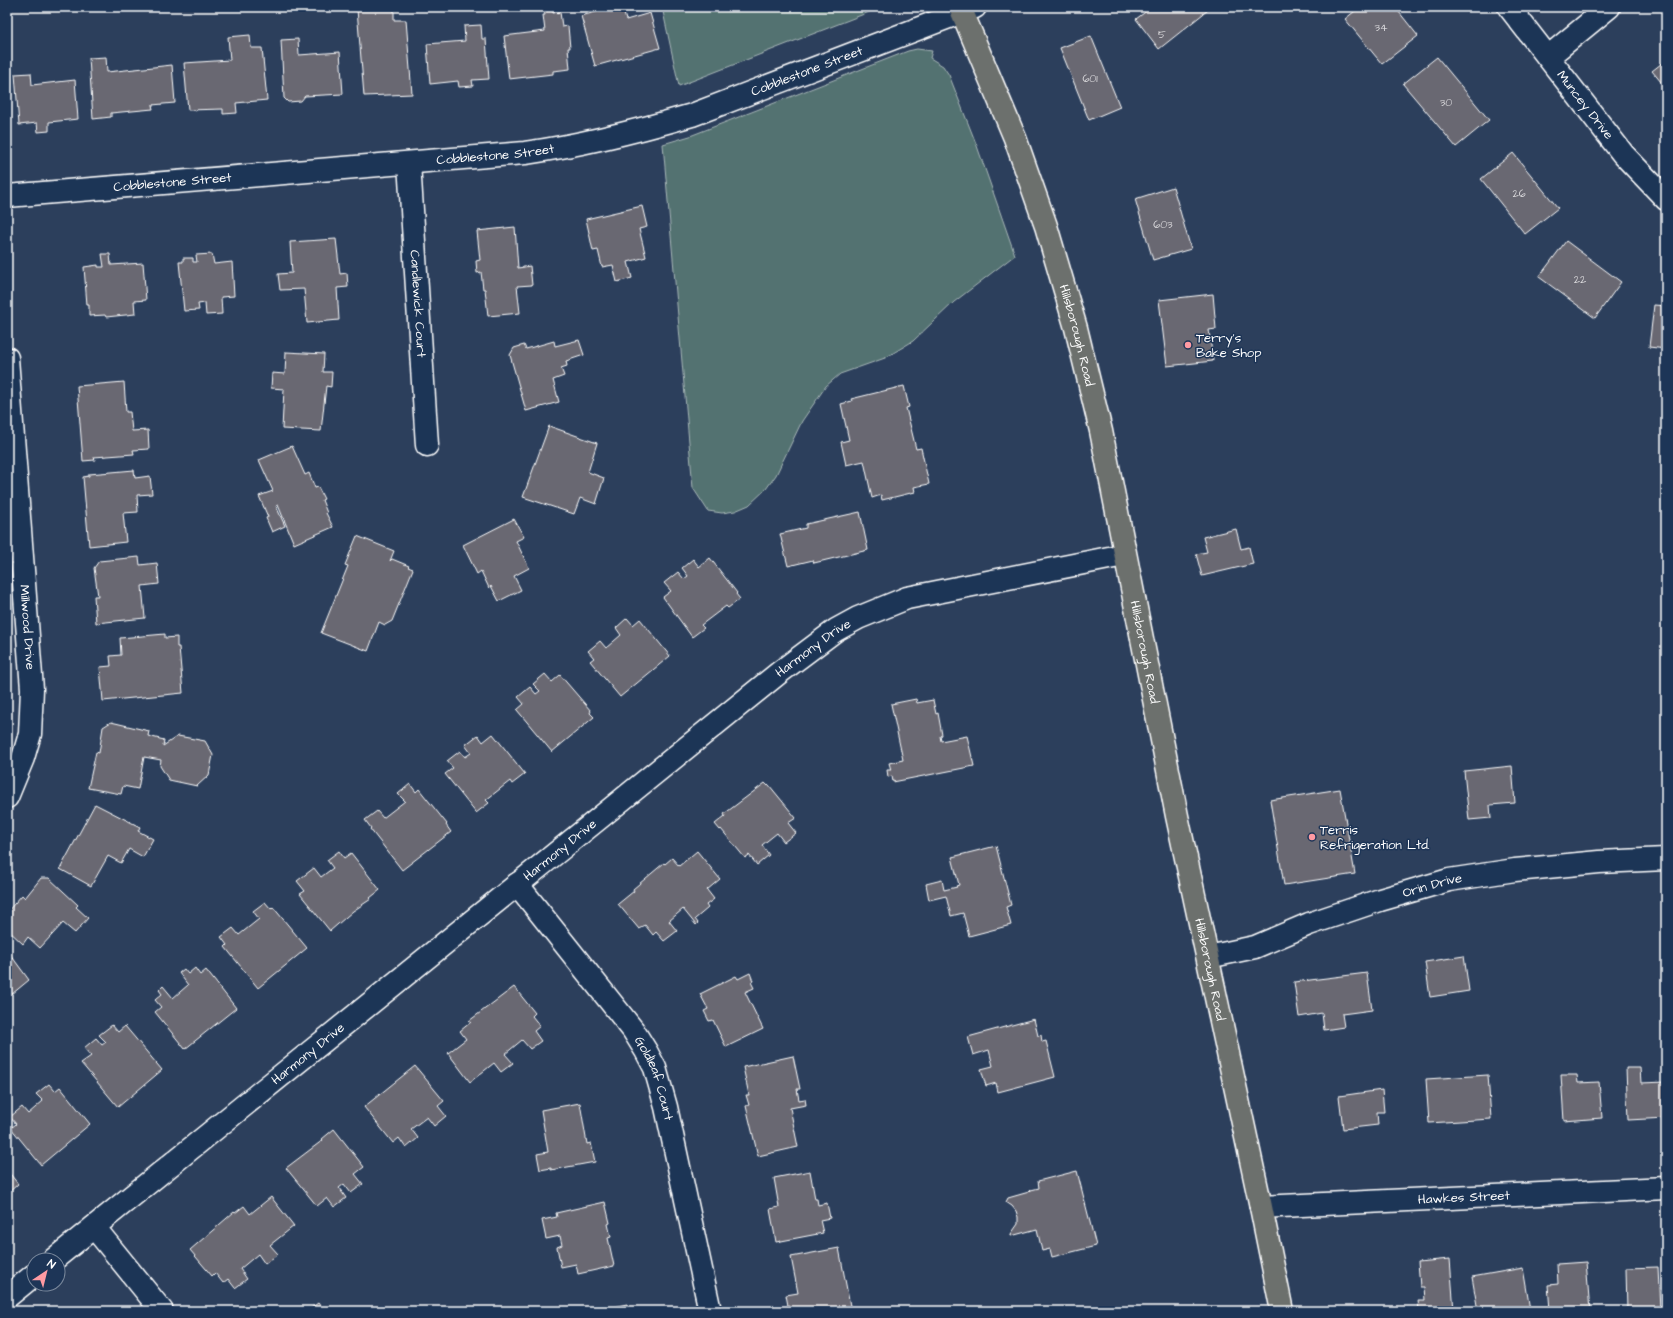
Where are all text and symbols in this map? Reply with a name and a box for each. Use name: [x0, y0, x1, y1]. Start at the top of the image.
house number: 34: [1374, 20, 1388, 35]
house number: 5: [1158, 27, 1166, 42]
street label: Cobblestone Street: [748, 41, 866, 101]
street label: Muncey Drive: [1552, 67, 1618, 143]
house number: 601: [1082, 71, 1098, 86]
house number: 30: [1440, 95, 1452, 110]
street label: Cobblestone Street: [436, 139, 556, 169]
street label: Cobblestone Street: [113, 168, 233, 196]
house number: 26: [1512, 186, 1526, 201]
house number: 603: [1153, 217, 1173, 232]
street label: Candlewick Court: [406, 249, 430, 359]
house number: 22: [1574, 272, 1587, 287]
street label: Hillsborough Road: [1055, 282, 1099, 388]
place label: Terry's Bake Shop: [1196, 329, 1261, 362]
marker: Terry's Bake Shop: [1183, 340, 1193, 350]
street label: Millwood Drive: [15, 584, 40, 670]
street label: Hillsborough Road: [1126, 599, 1164, 705]
street label: Harmony Drive: [772, 615, 854, 681]
street label: Harmony Drive: [520, 815, 600, 885]
place label: Terris Refrigeration Ltd.: [1320, 821, 1430, 855]
marker: Terris Refrigeration Ltd.: [1307, 832, 1317, 842]
street label: Orin Drive: [1400, 869, 1463, 902]
street label: Hillsborough Road: [1190, 916, 1230, 1023]
street label: Harmony Drive: [268, 1019, 348, 1089]
street label: Goldleaf Court: [630, 1033, 678, 1123]
street label: Hawkes Street: [1417, 1186, 1511, 1209]
north arrow: [26, 1252, 66, 1292]
text: N: [44, 1256, 59, 1272]

